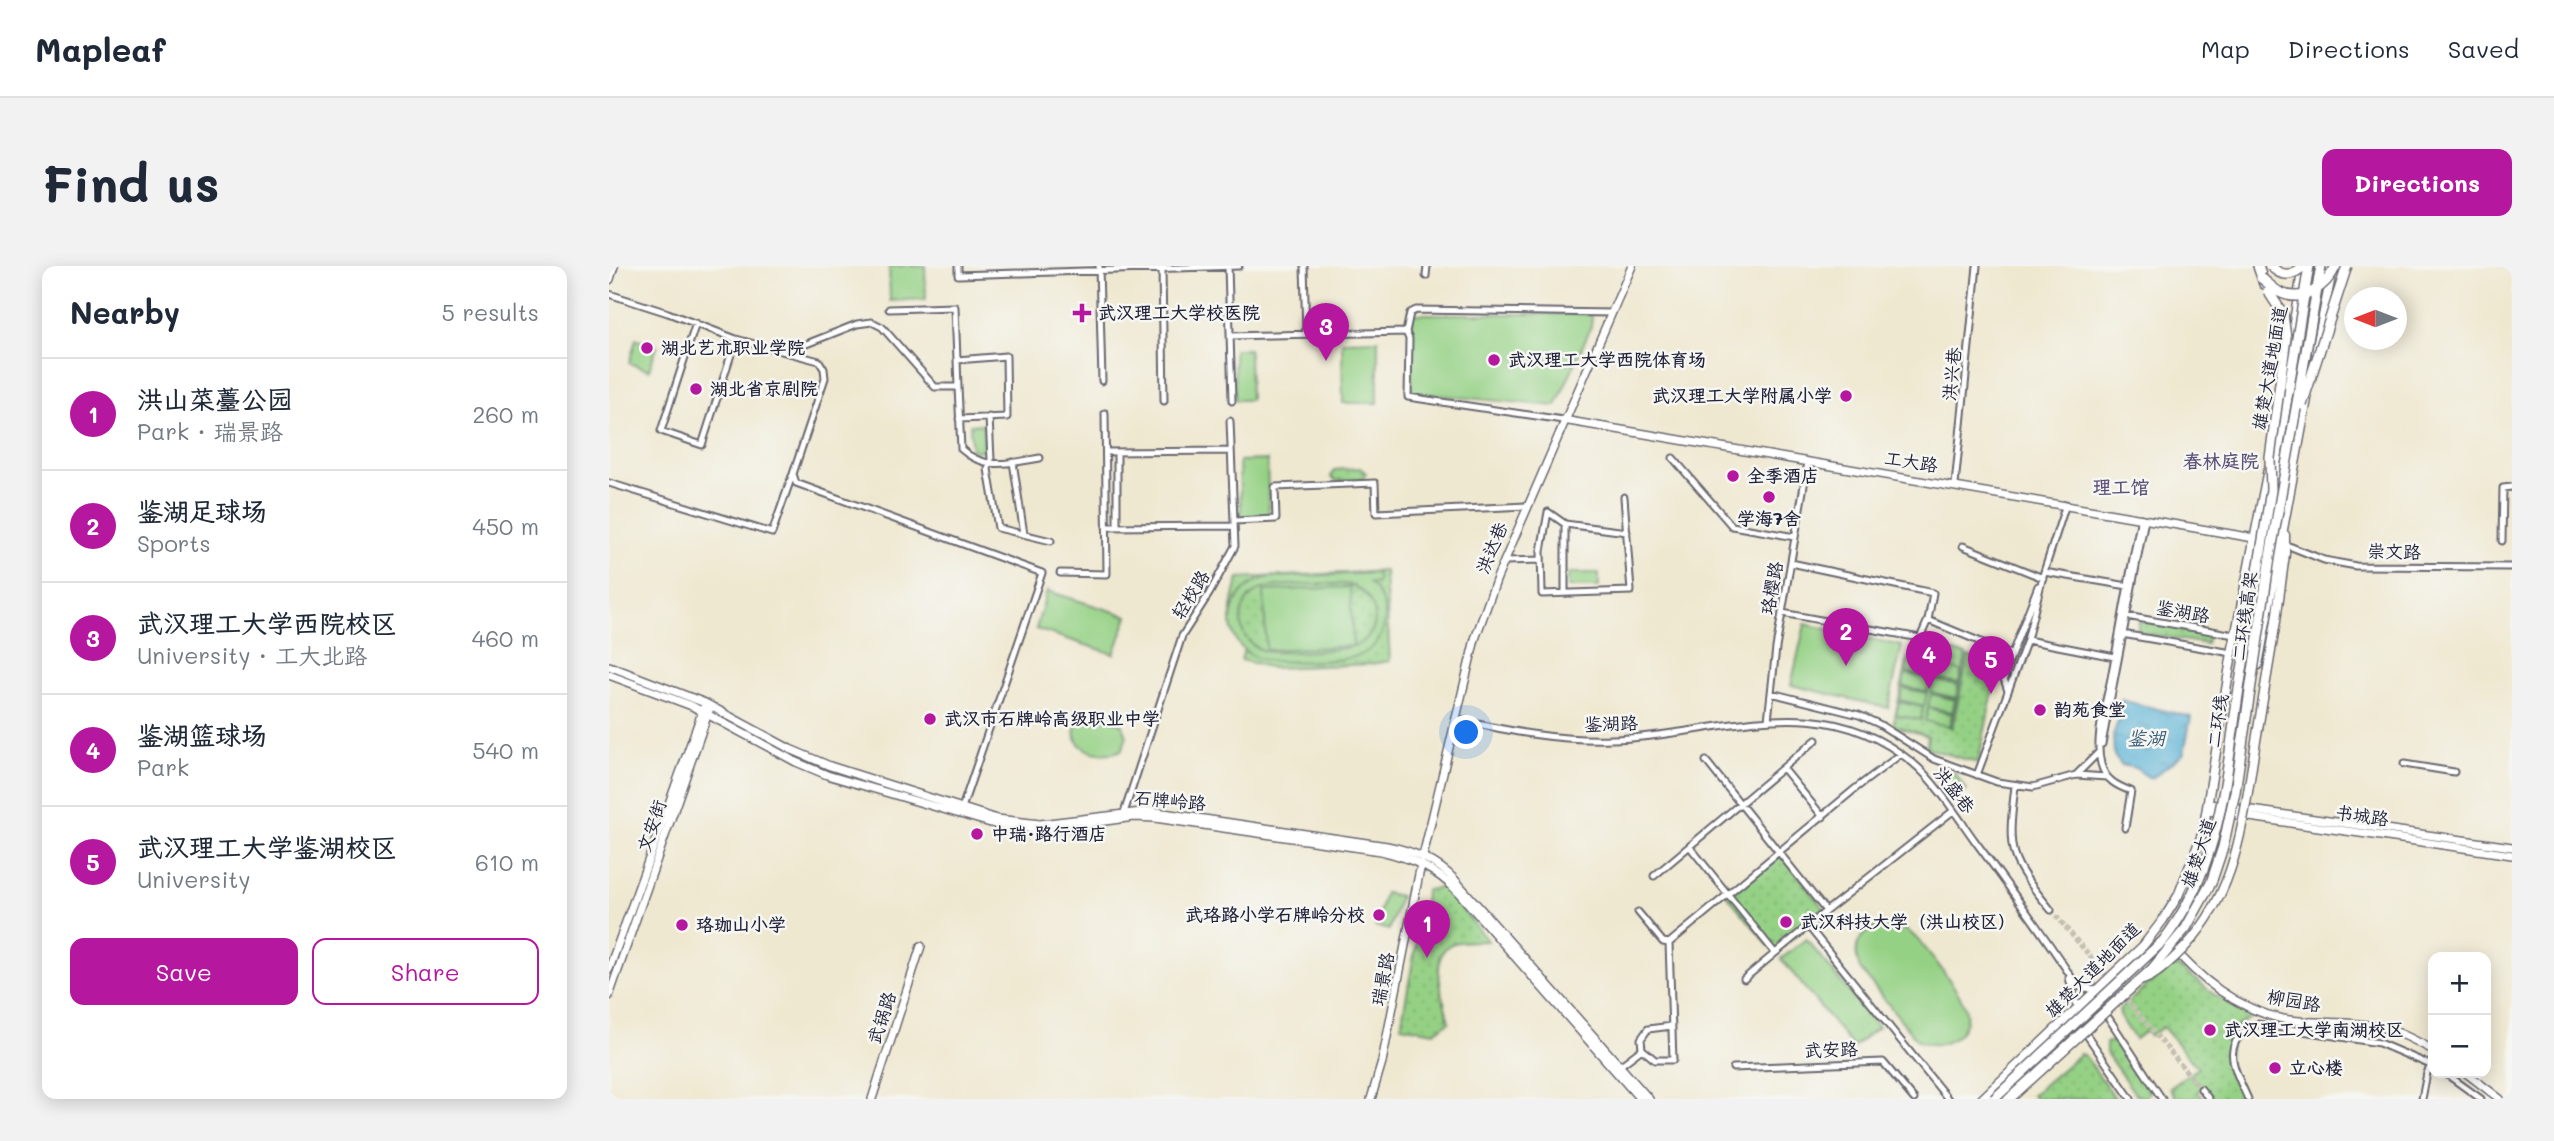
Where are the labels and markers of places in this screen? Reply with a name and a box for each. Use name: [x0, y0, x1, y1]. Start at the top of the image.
place label: 武汉理工大学校医院: [1098, 300, 1260, 324]
marker: 武汉理工大学校医院: [1072, 303, 1092, 323]
pin: 3: [1303, 303, 1349, 361]
place label: 湖北艺术职业学院: [661, 335, 805, 359]
marker: 湖北艺术职业学院: [639, 340, 655, 356]
place label: 武汉理工大学西院体育场: [1508, 347, 1706, 371]
marker: 武汉理工大学西院体育场: [1486, 352, 1502, 368]
place label: 湖北省京剧院: [710, 376, 818, 400]
marker: 湖北省京剧院: [688, 381, 704, 397]
place label: 武汉理工大学附属小学: [1652, 383, 1832, 407]
marker: 武汉理工大学附属小学: [1838, 388, 1854, 404]
place label: 全季酒店: [1747, 463, 1819, 487]
marker: 全季酒店: [1725, 468, 1741, 484]
marker: 学海7舍: [1761, 489, 1777, 505]
place label: 学海7舍: [1737, 506, 1801, 530]
pin: 2: [1823, 608, 1869, 666]
pin: 4: [1906, 631, 1952, 689]
pin: 5: [1968, 636, 2014, 694]
place label: 韵苑食堂: [2054, 697, 2126, 721]
marker: 韵苑食堂: [2032, 702, 2048, 718]
place label: 武汉市石牌岭高级职业中学: [944, 706, 1160, 730]
marker: 武汉市石牌岭高级职业中学: [922, 711, 938, 727]
place label: 中瑞·路行酒店: [991, 821, 1107, 845]
marker: 中瑞·路行酒店: [969, 826, 985, 842]
pin: 1: [1404, 900, 1450, 958]
place label: 武珞路小学石牌岭分校: [1185, 902, 1365, 926]
marker: 武珞路小学石牌岭分校: [1371, 907, 1387, 923]
place label: 武汉科技大学（洪山校区）: [1800, 909, 2016, 933]
place label: 珞珈山小学: [696, 912, 786, 936]
marker: 武汉科技大学（洪山校区）: [1778, 914, 1794, 930]
marker: 珞珈山小学: [674, 917, 690, 933]
place label: 武汉理工大学南湖校区: [2224, 1017, 2404, 1041]
marker: 武汉理工大学南湖校区: [2202, 1022, 2218, 1038]
place label: 立心楼: [2289, 1055, 2343, 1079]
marker: 立心楼: [2267, 1060, 2283, 1076]

